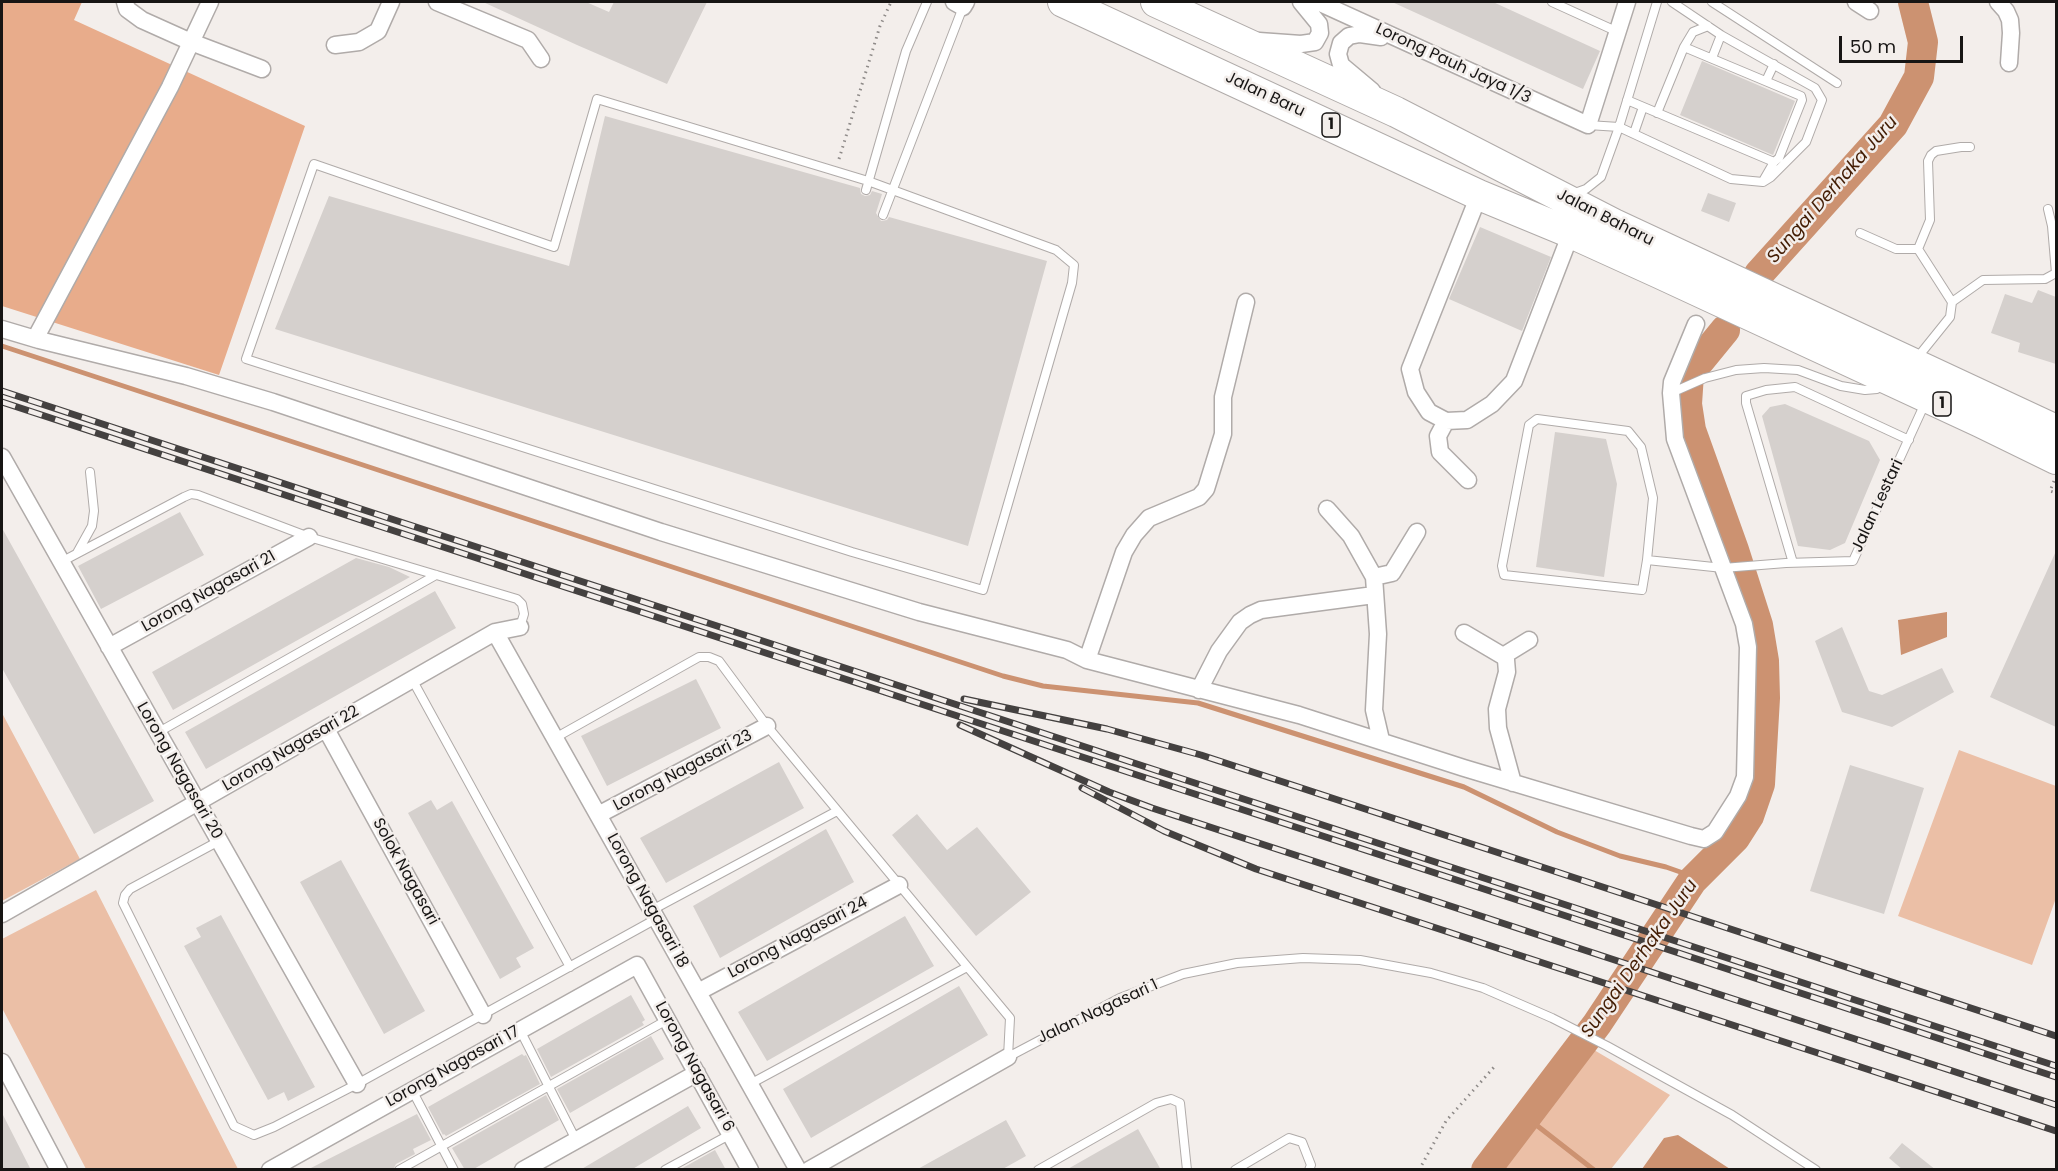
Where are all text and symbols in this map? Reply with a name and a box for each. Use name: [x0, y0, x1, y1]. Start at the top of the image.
street label: Lorong Pauh Jaya 1/3: [1372, 20, 1534, 108]
scale bar: [1842, 24, 1966, 62]
text: 50 m: [1850, 34, 1896, 59]
street label: Jalan Baru: [1222, 68, 1308, 122]
water label: Sungai Derhaka Juru: [1763, 112, 1903, 268]
road number: 1: [1322, 113, 1340, 137]
street label: Jalan Baharu: [1553, 185, 1657, 251]
road number: 1: [1933, 392, 1951, 416]
street label: Jalan Lestari: [1848, 456, 1908, 556]
street label: Lorong Nagasari 21: [139, 547, 279, 637]
street label: Lorong Nagasari 20: [132, 699, 226, 843]
street label: Lorong Nagasari 22: [219, 702, 363, 796]
street label: Lorong Nagasari 23: [610, 726, 756, 816]
street label: Solok Nagasari: [368, 815, 442, 929]
street label: Lorong Nagasari 18: [602, 830, 692, 972]
water label: Sungai Derhaka Juru: [1577, 876, 1703, 1042]
street label: Lorong Nagasari 24: [725, 893, 871, 983]
street label: Jalan Nagasari 1: [1035, 976, 1161, 1048]
street label: Lorong Nagasari 6: [650, 999, 738, 1135]
street label: Lorong Nagasari 17: [383, 1022, 523, 1112]

